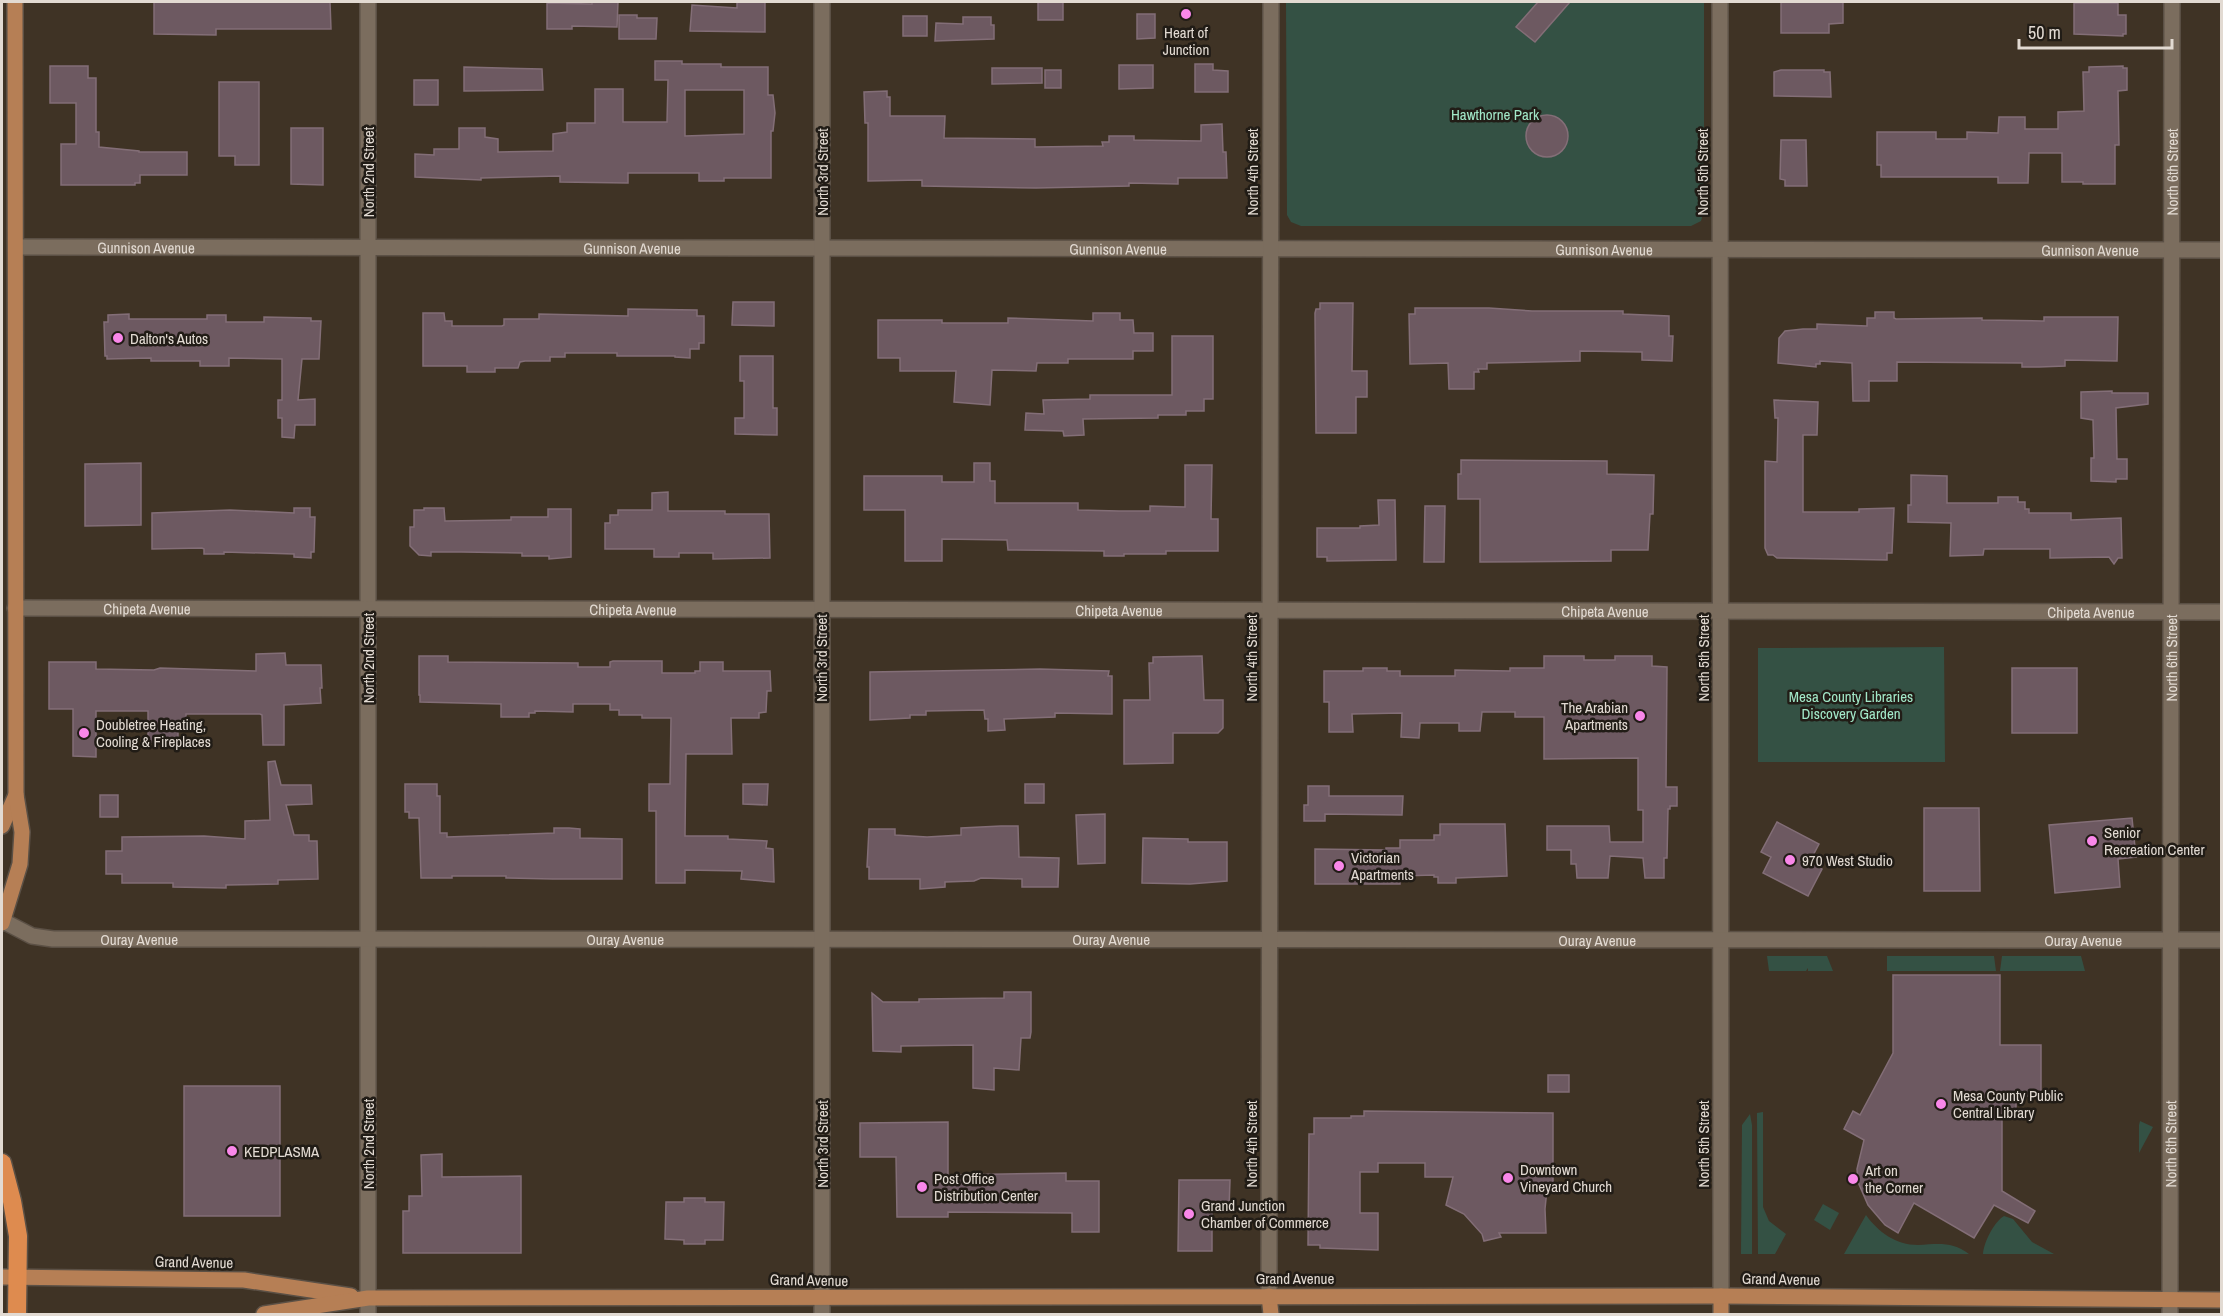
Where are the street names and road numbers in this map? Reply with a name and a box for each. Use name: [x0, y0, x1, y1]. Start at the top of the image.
street label: North 2nd Street: [358, 126, 379, 217]
street label: North 3rd Street: [812, 128, 833, 216]
street label: North 4th Street: [1242, 128, 1263, 215]
street label: North 5th Street: [1692, 128, 1713, 215]
street label: North 6th Street: [2161, 128, 2182, 215]
street label: Gunnison Avenue: [97, 237, 195, 258]
street label: Gunnison Avenue: [583, 237, 681, 258]
street label: Gunnison Avenue: [1069, 238, 1167, 259]
street label: Gunnison Avenue: [1555, 239, 1653, 260]
street label: Gunnison Avenue: [2041, 239, 2139, 260]
street label: Chipeta Avenue: [103, 598, 191, 619]
street label: Chipeta Avenue: [589, 599, 677, 620]
street label: Chipeta Avenue: [1075, 599, 1163, 621]
street label: Chipeta Avenue: [1561, 600, 1649, 621]
street label: Chipeta Avenue: [2047, 601, 2135, 622]
street label: North 2nd Street: [358, 612, 379, 703]
street label: North 3rd Street: [811, 614, 832, 702]
street label: North 4th Street: [1241, 614, 1262, 701]
street label: North 5th Street: [1693, 614, 1714, 701]
street label: North 6th Street: [2160, 614, 2182, 701]
street label: Ouray Avenue: [100, 929, 178, 950]
street label: Ouray Avenue: [586, 929, 664, 950]
street label: Ouray Avenue: [1072, 929, 1150, 950]
street label: Ouray Avenue: [1558, 929, 1636, 950]
street label: Ouray Avenue: [2044, 929, 2122, 950]
street label: North 2nd Street: [358, 1098, 379, 1189]
street label: North 3rd Street: [812, 1100, 833, 1188]
street label: North 4th Street: [1241, 1100, 1262, 1187]
street label: North 5th Street: [1693, 1100, 1714, 1187]
street label: North 6th Street: [2160, 1100, 2181, 1187]
street label: Grand Avenue: [155, 1251, 234, 1273]
street label: Grand Avenue: [1256, 1268, 1334, 1289]
street label: Grand Avenue: [1742, 1268, 1821, 1290]
street label: Grand Avenue: [770, 1269, 849, 1291]

